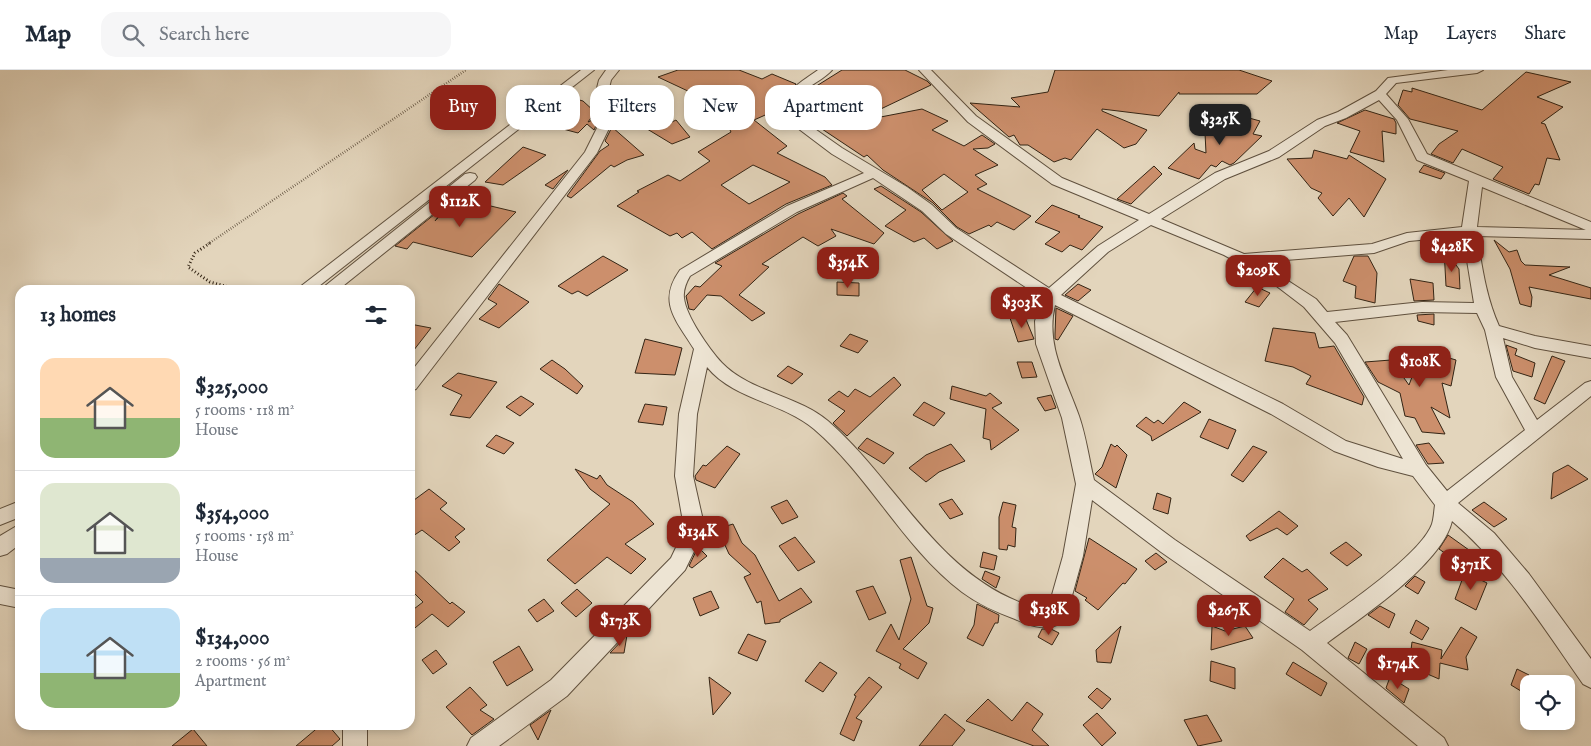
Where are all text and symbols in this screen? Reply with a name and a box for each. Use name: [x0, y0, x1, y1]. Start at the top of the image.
search box: [101, 12, 451, 57]
text: Map: [25, 19, 71, 50]
icon: search: [119, 21, 147, 49]
text: Search here: [159, 23, 250, 47]
text: Map: [1384, 23, 1418, 46]
text: Layers: [1446, 23, 1497, 46]
text: Share: [1525, 23, 1566, 46]
chip: Buy: [430, 85, 496, 130]
chip: Rent: [506, 85, 580, 130]
chip: Filters: [590, 85, 674, 130]
chip: New: [684, 85, 755, 130]
chip: Apartment: [765, 85, 882, 130]
pin: $325K: [1185, 104, 1255, 146]
text: $325K: [1200, 110, 1240, 130]
pin: $112K: [425, 186, 495, 228]
text: $112K: [440, 192, 480, 212]
pin: $428K: [1417, 230, 1487, 273]
text: $428K: [1431, 237, 1473, 257]
pin: $354K: [813, 246, 883, 289]
text: $354K: [828, 253, 868, 273]
pin: $209K: [1223, 254, 1293, 297]
text: $209K: [1237, 261, 1279, 281]
pin: $303K: [987, 286, 1057, 329]
text: $303K: [1002, 293, 1042, 313]
icon: filters: [362, 301, 390, 329]
text: 13 homes: [40, 302, 116, 329]
pin: $108K: [1385, 346, 1455, 388]
text: $108K: [1400, 352, 1440, 372]
text: $325,000: [195, 374, 268, 401]
icon: home: [80, 378, 140, 438]
text: 5 rooms · 118 m²: [195, 401, 294, 421]
text: House: [195, 421, 238, 441]
text: $354,000: [195, 500, 269, 527]
icon: home: [80, 503, 140, 563]
pin: $134K: [663, 516, 733, 558]
text: $134K: [678, 522, 718, 542]
text: 5 rooms · 158 m²: [195, 527, 294, 547]
text: House: [195, 547, 238, 567]
pin: $371K: [1436, 548, 1506, 591]
text: $371K: [1451, 555, 1491, 575]
pin: $138K: [1014, 594, 1084, 636]
pin: $267K: [1194, 594, 1264, 637]
text: $138K: [1030, 600, 1068, 620]
text: $267K: [1208, 601, 1250, 621]
pin: $173K: [585, 604, 655, 647]
text: $173K: [600, 611, 640, 631]
text: $134,000: [195, 625, 270, 652]
icon: home: [80, 628, 140, 688]
pin: $174K: [1363, 648, 1433, 690]
text: 2 rooms · 56 m²: [195, 652, 290, 672]
text: $174K: [1377, 654, 1419, 674]
text: Apartment: [195, 672, 266, 692]
map controls: [1520, 675, 1575, 730]
button: locate: [1520, 675, 1575, 730]

